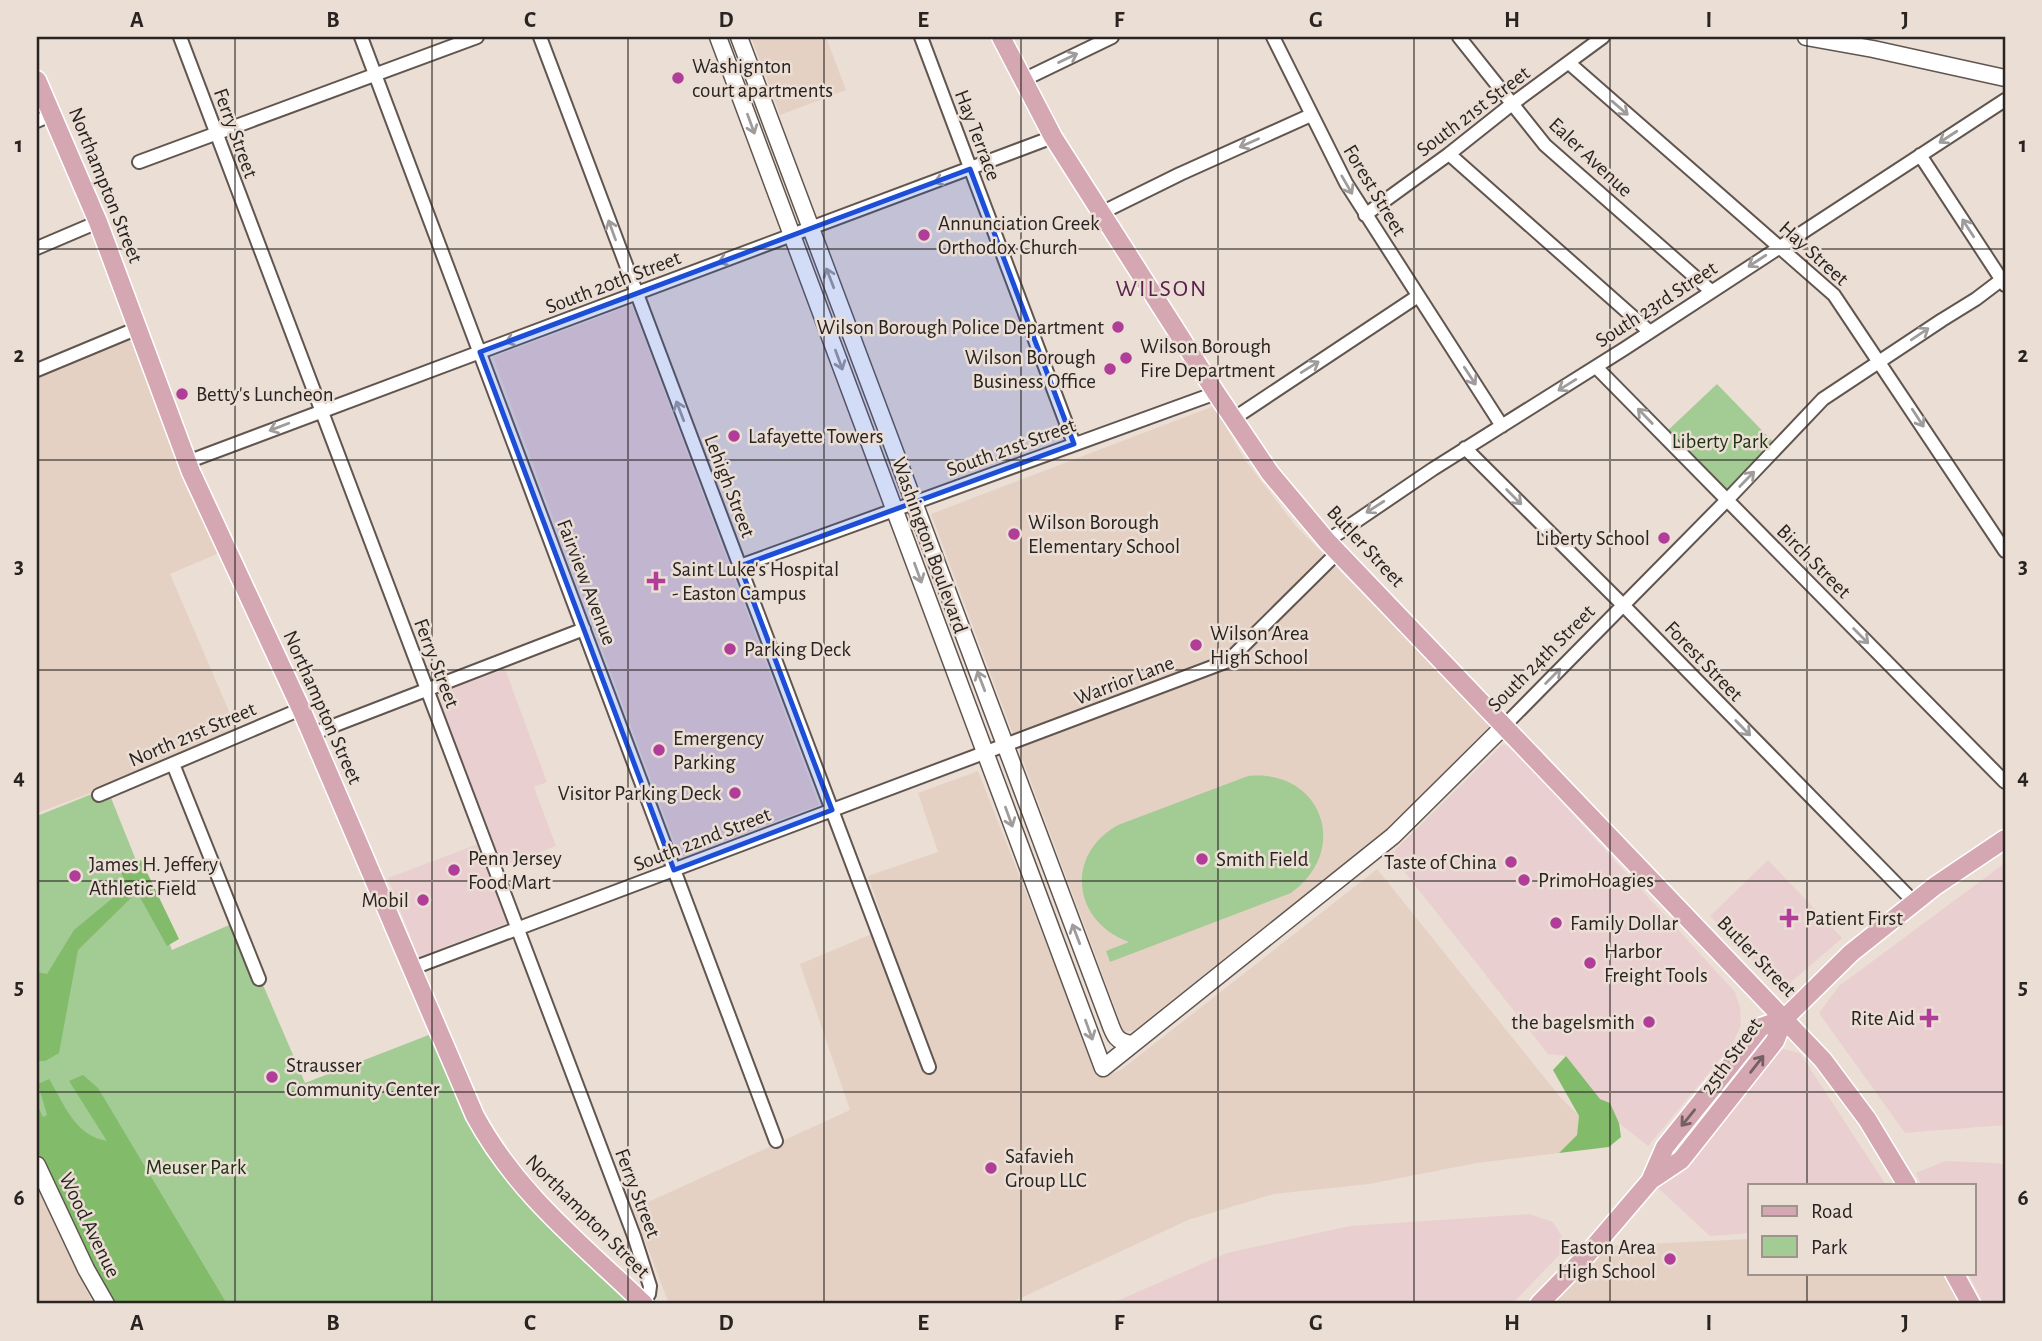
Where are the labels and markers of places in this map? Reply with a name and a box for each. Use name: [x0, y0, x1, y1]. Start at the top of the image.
place label: Washignton court apartments: [692, 56, 833, 101]
marker: Washignton court apartments: [670, 70, 686, 86]
place label: Annunciation Greek Orthodox Church: [938, 213, 1100, 258]
marker: Annunciation Greek Orthodox Church: [916, 227, 932, 243]
place label: Wilson Borough Police Department: [816, 317, 1104, 338]
marker: Wilson Borough Police Department: [1110, 319, 1126, 335]
place label: Wilson Borough Fire Department: [1140, 336, 1275, 381]
place label: Wilson Borough Business Office: [965, 347, 1096, 392]
marker: Wilson Borough Fire Department: [1118, 350, 1134, 366]
marker: Wilson Borough Business Office: [1102, 361, 1118, 377]
place label: Betty's Luncheon: [196, 384, 334, 405]
marker: Betty's Luncheon: [174, 386, 190, 402]
place label: Lafayette Towers: [748, 426, 883, 447]
marker: Lafayette Towers: [726, 428, 742, 444]
place label: Wilson Borough Elementary School: [1028, 512, 1180, 557]
marker: Wilson Borough Elementary School: [1006, 526, 1022, 542]
place label: Liberty School: [1535, 528, 1650, 549]
marker: Liberty School: [1656, 530, 1672, 546]
place label: Saint Luke's Hospital - Easton Campus: [672, 559, 839, 604]
marker: Saint Luke's Hospital - Easton Campus: [646, 571, 666, 591]
place label: Wilson Area High School: [1210, 623, 1310, 668]
marker: Wilson Area High School: [1188, 637, 1204, 653]
place label: Parking Deck: [744, 639, 851, 660]
marker: Parking Deck: [722, 641, 738, 657]
place label: Emergency Parking: [673, 728, 764, 773]
marker: Emergency Parking: [651, 742, 667, 758]
place label: Visitor Parking Deck: [558, 783, 721, 804]
marker: Visitor Parking Deck: [727, 785, 743, 801]
place label: Penn Jersey Food Mart: [468, 848, 562, 893]
place label: Smith Field: [1216, 849, 1309, 870]
marker: Smith Field: [1194, 851, 1210, 867]
place label: Taste of China: [1384, 852, 1497, 873]
place label: James H. Jeffery Athletic Field: [89, 854, 218, 899]
marker: Taste of China: [1503, 854, 1519, 870]
marker: Penn Jersey Food Mart: [446, 862, 462, 878]
marker: James H. Jeffery Athletic Field: [67, 868, 83, 884]
place label: PrimoHoagies: [1538, 870, 1654, 891]
marker: PrimoHoagies: [1516, 872, 1532, 888]
place label: Mobil: [361, 890, 409, 911]
marker: Mobil: [415, 892, 431, 908]
marker: Patient First: [1779, 908, 1799, 928]
place label: Patient First: [1805, 908, 1903, 929]
place label: Family Dollar: [1570, 913, 1678, 934]
marker: Family Dollar: [1548, 915, 1564, 931]
place label: Harbor Freight Tools: [1604, 941, 1708, 986]
marker: Harbor Freight Tools: [1582, 955, 1598, 971]
place label: Rite Aid: [1851, 1008, 1915, 1029]
marker: Rite Aid: [1921, 1010, 1937, 1026]
place label: the bagelsmith: [1511, 1012, 1635, 1033]
marker: the bagelsmith: [1641, 1014, 1657, 1030]
place label: Strausser Community Center: [286, 1055, 440, 1100]
marker: Strausser Community Center: [264, 1069, 280, 1085]
place label: Safavieh Group LLC: [1005, 1146, 1087, 1191]
marker: Safavieh Group LLC: [983, 1160, 999, 1176]
place label: Easton Area High School: [1558, 1237, 1656, 1282]
marker: Easton Area High School: [1662, 1251, 1678, 1267]

